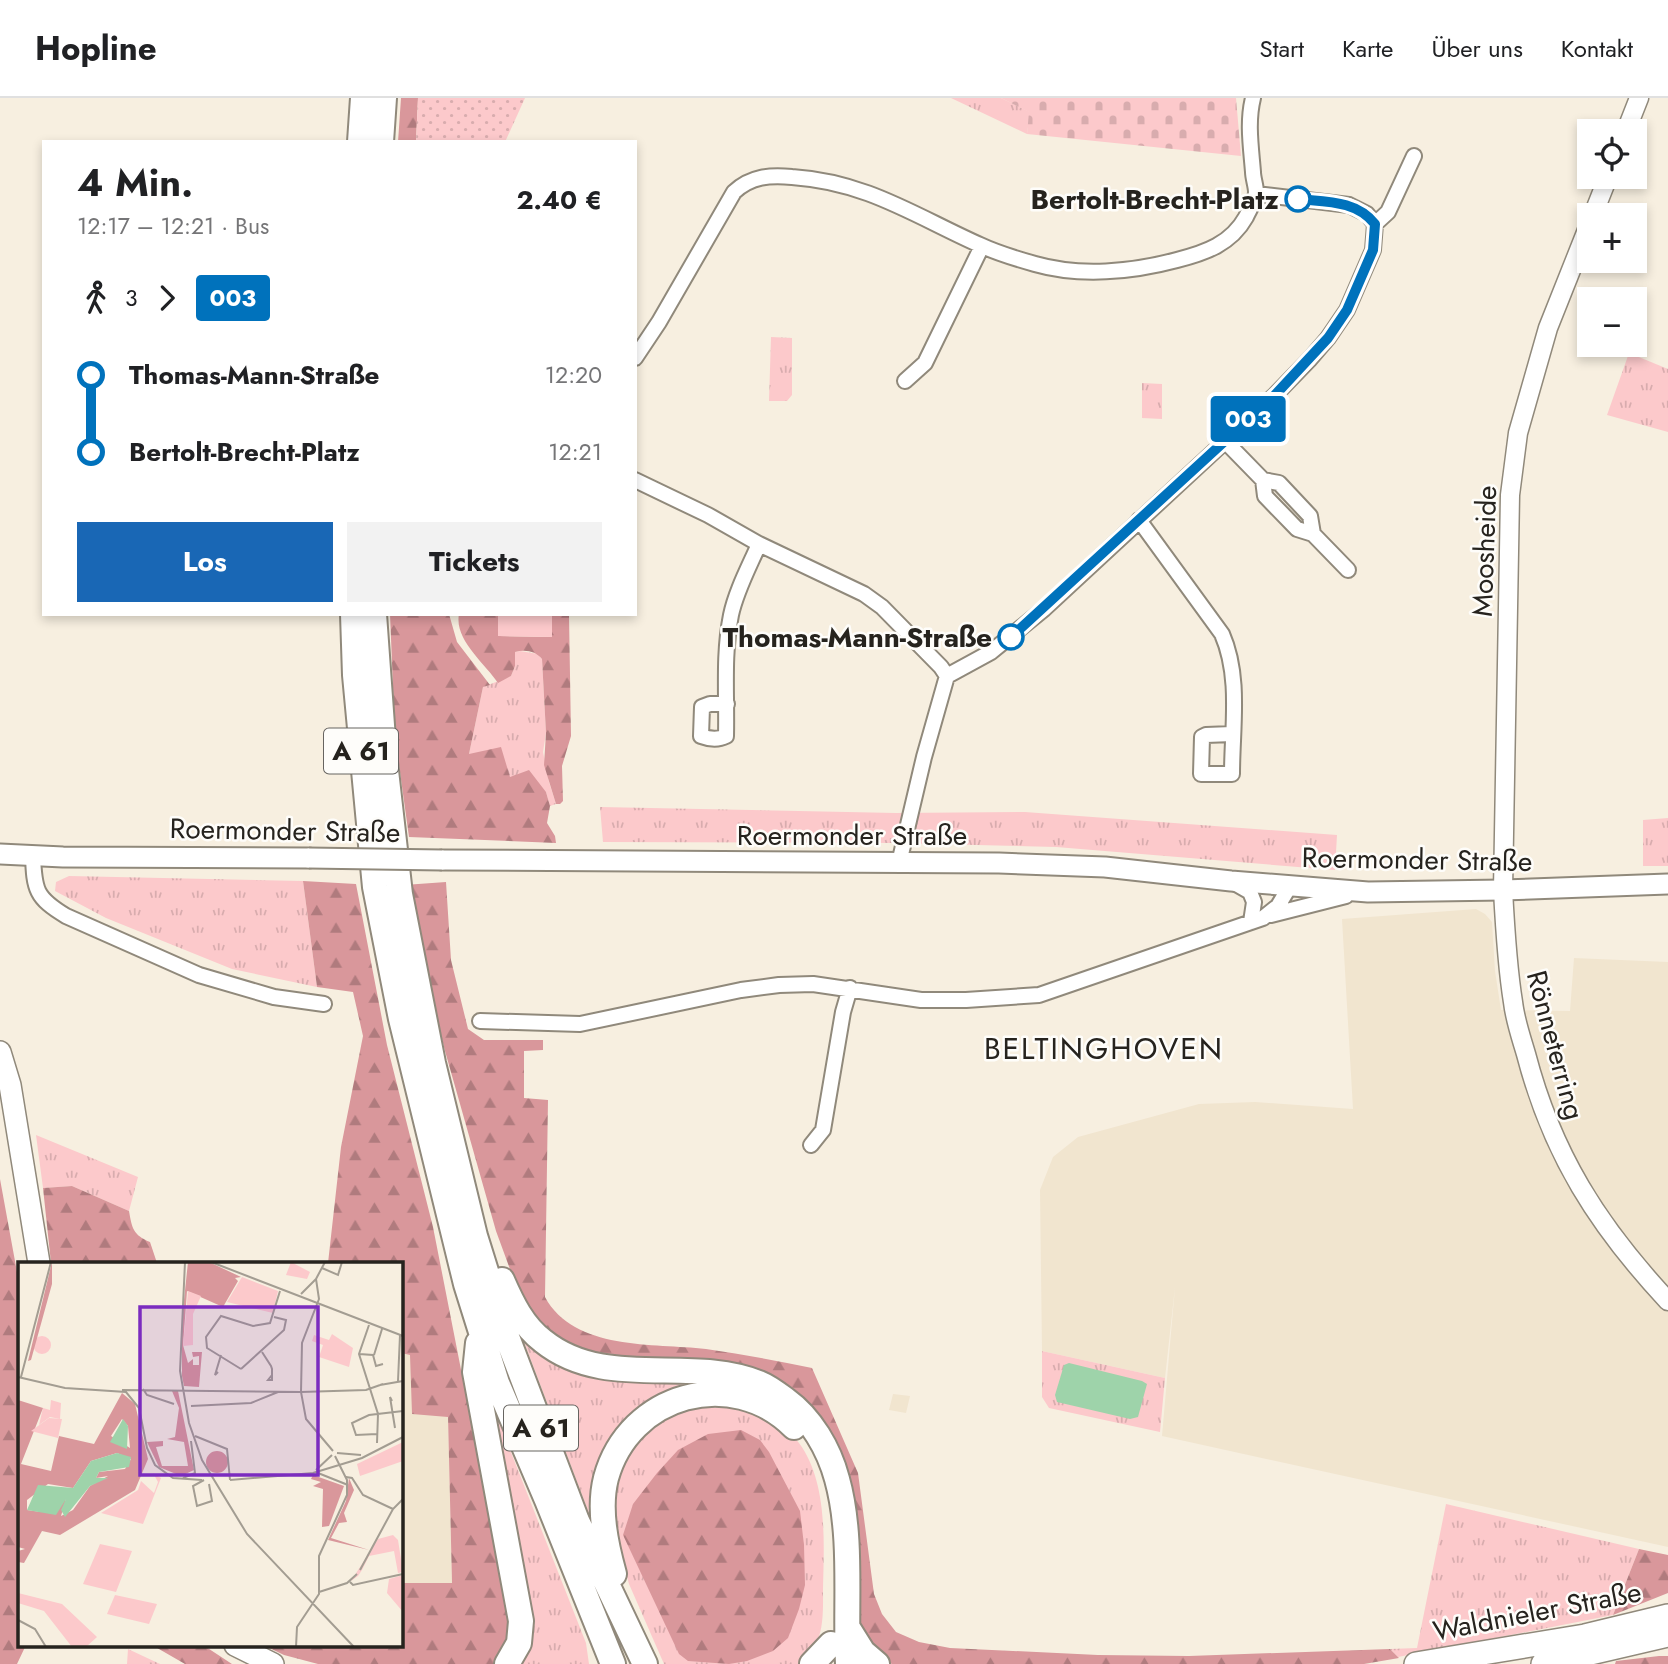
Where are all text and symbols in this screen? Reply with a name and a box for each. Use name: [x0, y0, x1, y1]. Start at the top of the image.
text: Hopline: [35, 25, 157, 72]
text: Start: [1260, 31, 1304, 66]
text: Karte: [1342, 31, 1393, 66]
text: Über uns: [1431, 31, 1523, 66]
text: Kontakt: [1561, 31, 1633, 66]
map controls: [1577, 119, 1647, 357]
button: locate: [1577, 119, 1647, 189]
text: 4 Min.: [77, 155, 193, 210]
place label: Bertolt-Brecht-Platz: [1031, 179, 1279, 220]
text: 2.40 €: [516, 181, 602, 219]
marker: Bertolt-Brecht-Platz: [1285, 186, 1311, 212]
button: +: [1577, 203, 1647, 273]
text: 12:17 – 12:21 · Bus: [77, 209, 269, 243]
icon: walk: [77, 279, 115, 317]
icon: forward: [148, 279, 186, 317]
text: 003: [210, 280, 256, 315]
text: 3: [125, 281, 138, 315]
button: −: [1577, 287, 1647, 357]
text: Thomas-Mann-Straße: [129, 356, 379, 394]
text: 12:20: [545, 358, 602, 392]
line badge: 003: [1208, 396, 1288, 442]
text: 003: [1225, 401, 1271, 436]
text: Bertolt-Brecht-Platz: [129, 433, 360, 471]
text: 12:21: [548, 435, 602, 469]
street label: Moosheide: [1462, 485, 1507, 617]
button: Los: [77, 522, 333, 602]
button: Tickets: [347, 522, 602, 602]
place label: Thomas-Mann-Straße: [722, 617, 992, 658]
marker: Thomas-Mann-Straße: [998, 624, 1024, 650]
road number: A 61: [324, 729, 398, 774]
street label: Roermonder Straße: [169, 808, 401, 853]
street label: Roermonder Straße: [737, 815, 967, 856]
street label: Roermonder Straße: [1301, 837, 1533, 882]
street label: Rönneterring: [1516, 966, 1595, 1124]
district label: BELTINGHOVEN: [984, 1027, 1224, 1070]
inset map: [18, 1262, 402, 1646]
road number: A 61: [504, 1406, 578, 1450]
street label: Waldnieler Straße: [1429, 1571, 1645, 1652]

